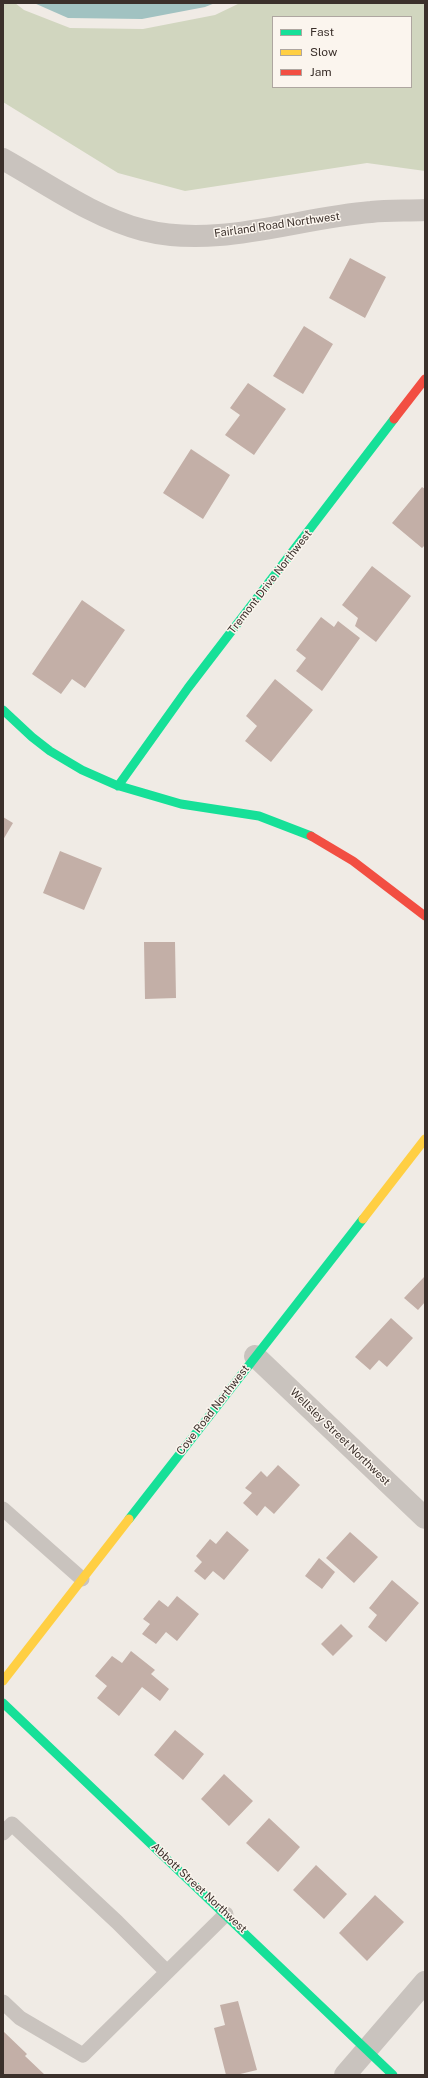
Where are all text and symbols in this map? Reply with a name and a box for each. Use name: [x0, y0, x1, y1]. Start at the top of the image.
legend: [272, 16, 412, 88]
text: Fast: [310, 25, 334, 39]
text: Slow: [310, 45, 337, 59]
text: Jam: [310, 65, 332, 79]
street label: Fairland Road Northwest: [213, 210, 341, 240]
street label: Tremont Drive Northwest: [225, 528, 315, 636]
street label: Cove Road Northwest: [174, 1363, 252, 1457]
street label: Wellsley Street Northwest: [287, 1386, 393, 1488]
street label: Abbott Street Northwest: [149, 1840, 249, 1936]

